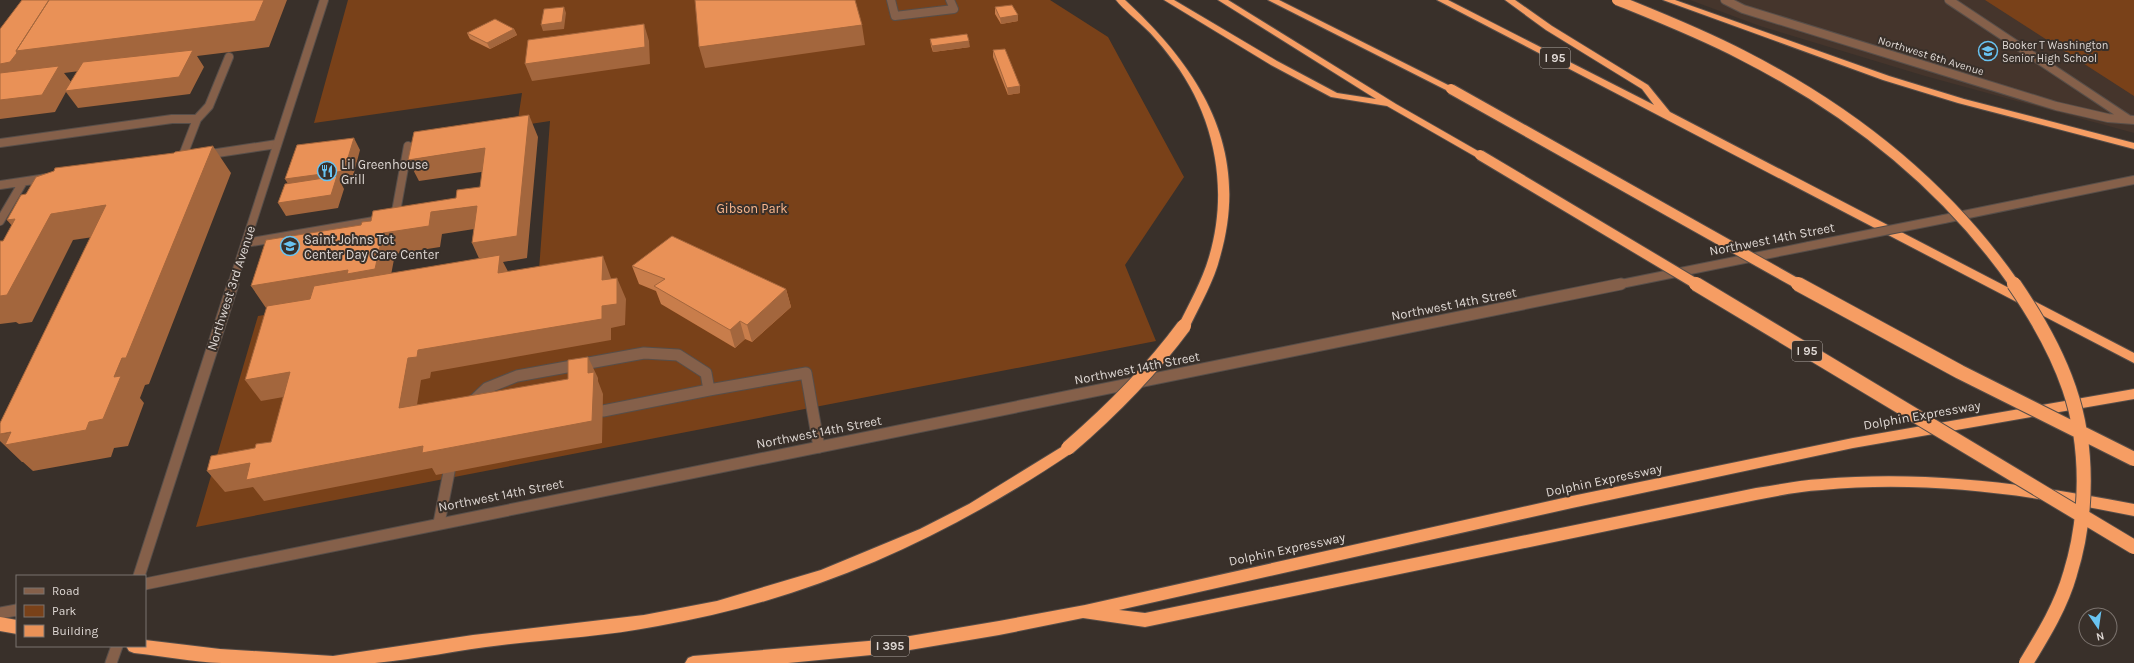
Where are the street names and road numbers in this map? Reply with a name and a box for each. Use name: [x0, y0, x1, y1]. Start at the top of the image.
street label: Northwest 6th Avenue: [1876, 34, 1986, 78]
road number: I 95: [1540, 48, 1570, 68]
street label: Northwest 14th Street: [1708, 219, 1836, 259]
street label: Northwest 3rd Avenue: [204, 223, 258, 352]
street label: Northwest 14th Street: [1390, 284, 1518, 324]
road number: I 95: [1792, 341, 1822, 361]
street label: Northwest 14th Street: [1073, 348, 1201, 388]
street label: Dolphin Expressway: [1862, 397, 1982, 433]
street label: Northwest 14th Street: [755, 412, 883, 452]
street label: Dolphin Expressway: [1544, 460, 1664, 500]
street label: Northwest 14th Street: [437, 475, 565, 515]
street label: Dolphin Expressway: [1227, 529, 1347, 569]
road number: I 395: [871, 636, 909, 656]

